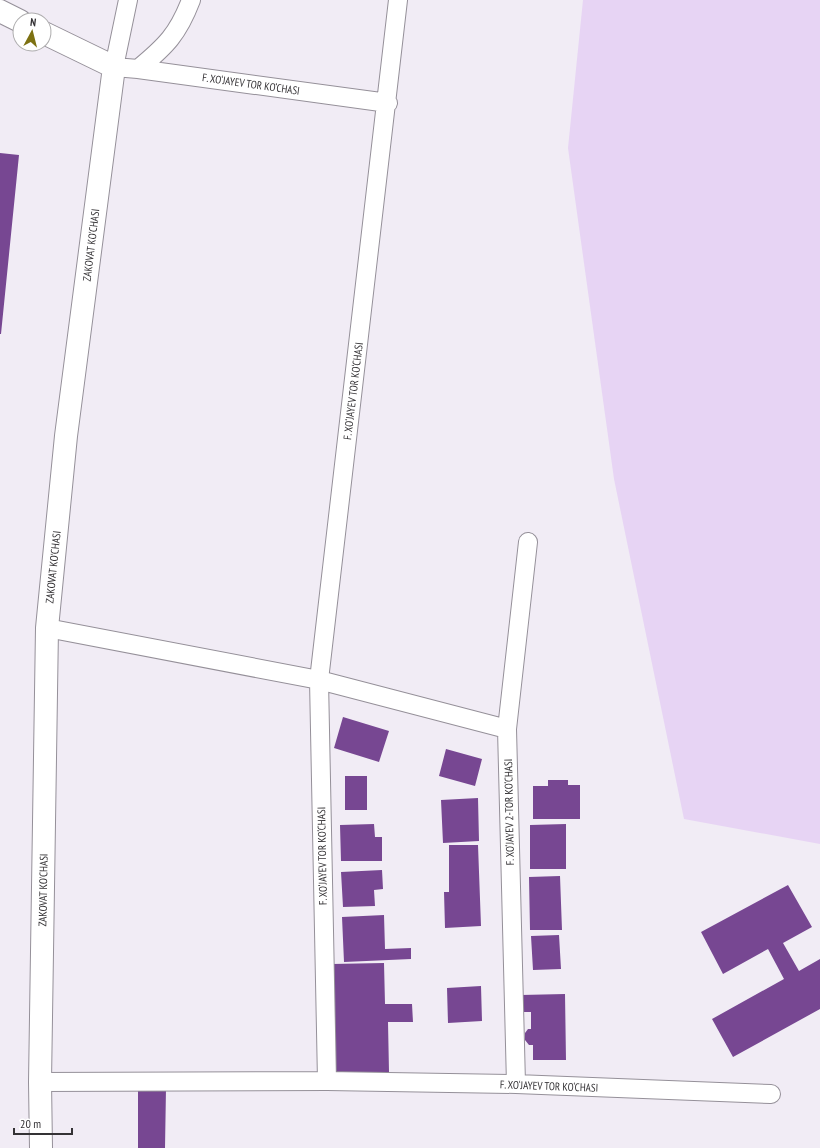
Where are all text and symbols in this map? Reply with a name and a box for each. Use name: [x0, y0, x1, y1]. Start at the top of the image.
north arrow: [12, 12, 52, 52]
text: N: [29, 15, 37, 29]
street label: F. XO‘JAYEV TOR KO‘CHASI: [201, 70, 301, 98]
street label: ZAKOVAT KO'CHASI: [80, 208, 102, 282]
street label: F. XO‘JAYEV TOR KO‘CHASI: [340, 341, 366, 441]
street label: ZAKOVAT KO'CHASI: [42, 530, 64, 604]
street label: F. XO‘JAYEV 2-TOR KO‘CHASI: [501, 759, 517, 865]
street label: F. XO‘JAYEV TOR KO‘CHASI: [314, 807, 330, 905]
street label: ZAKOVAT KO'CHASI: [35, 853, 51, 927]
street label: F. XO‘JAYEV TOR KO‘CHASI: [500, 1077, 598, 1095]
scale bar: [14, 1110, 72, 1136]
text: 20 m: [20, 1116, 41, 1131]

